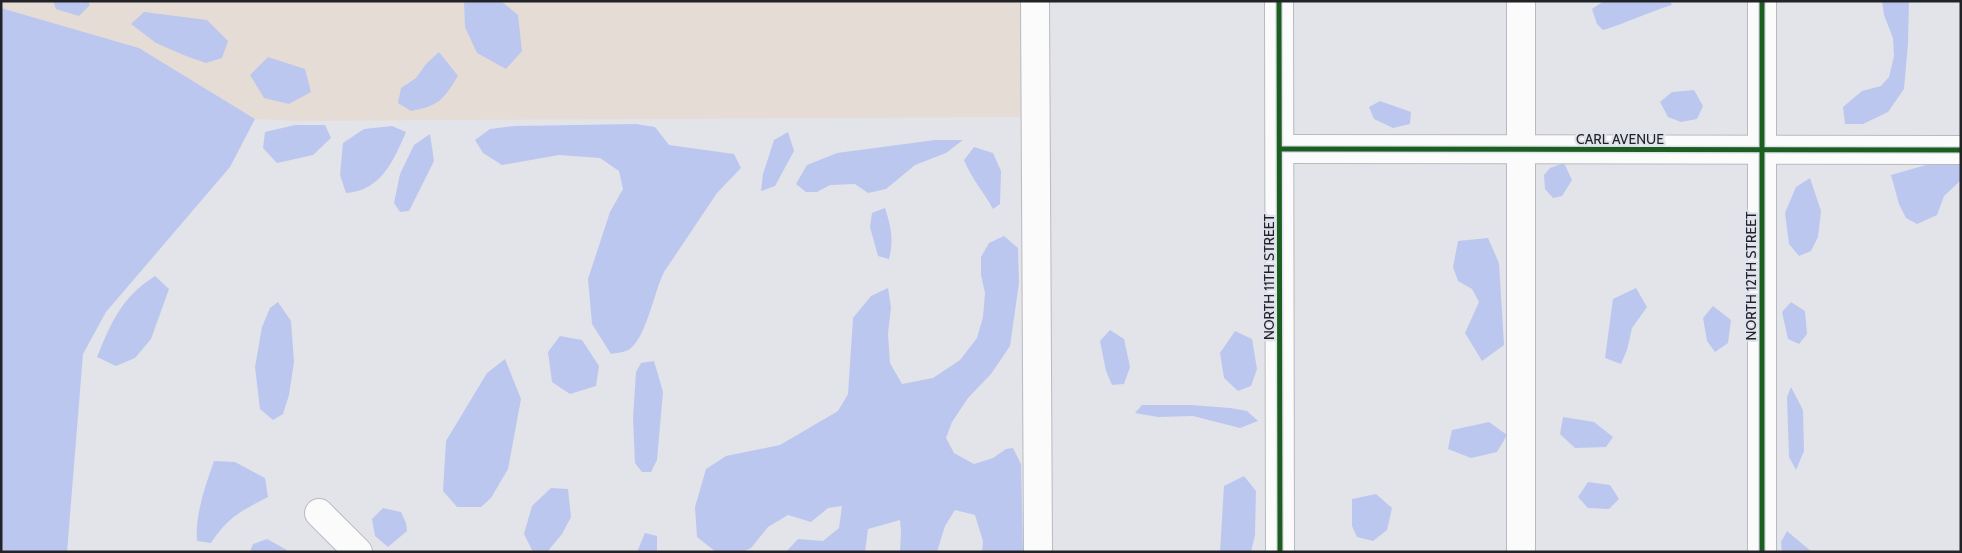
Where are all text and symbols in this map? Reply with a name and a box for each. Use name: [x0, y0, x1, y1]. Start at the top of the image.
street label: CARL AVENUE: [1576, 130, 1664, 148]
street label: NORTH 12TH STREET: [1742, 211, 1760, 340]
street label: NORTH 11TH STREET: [1260, 213, 1278, 340]

